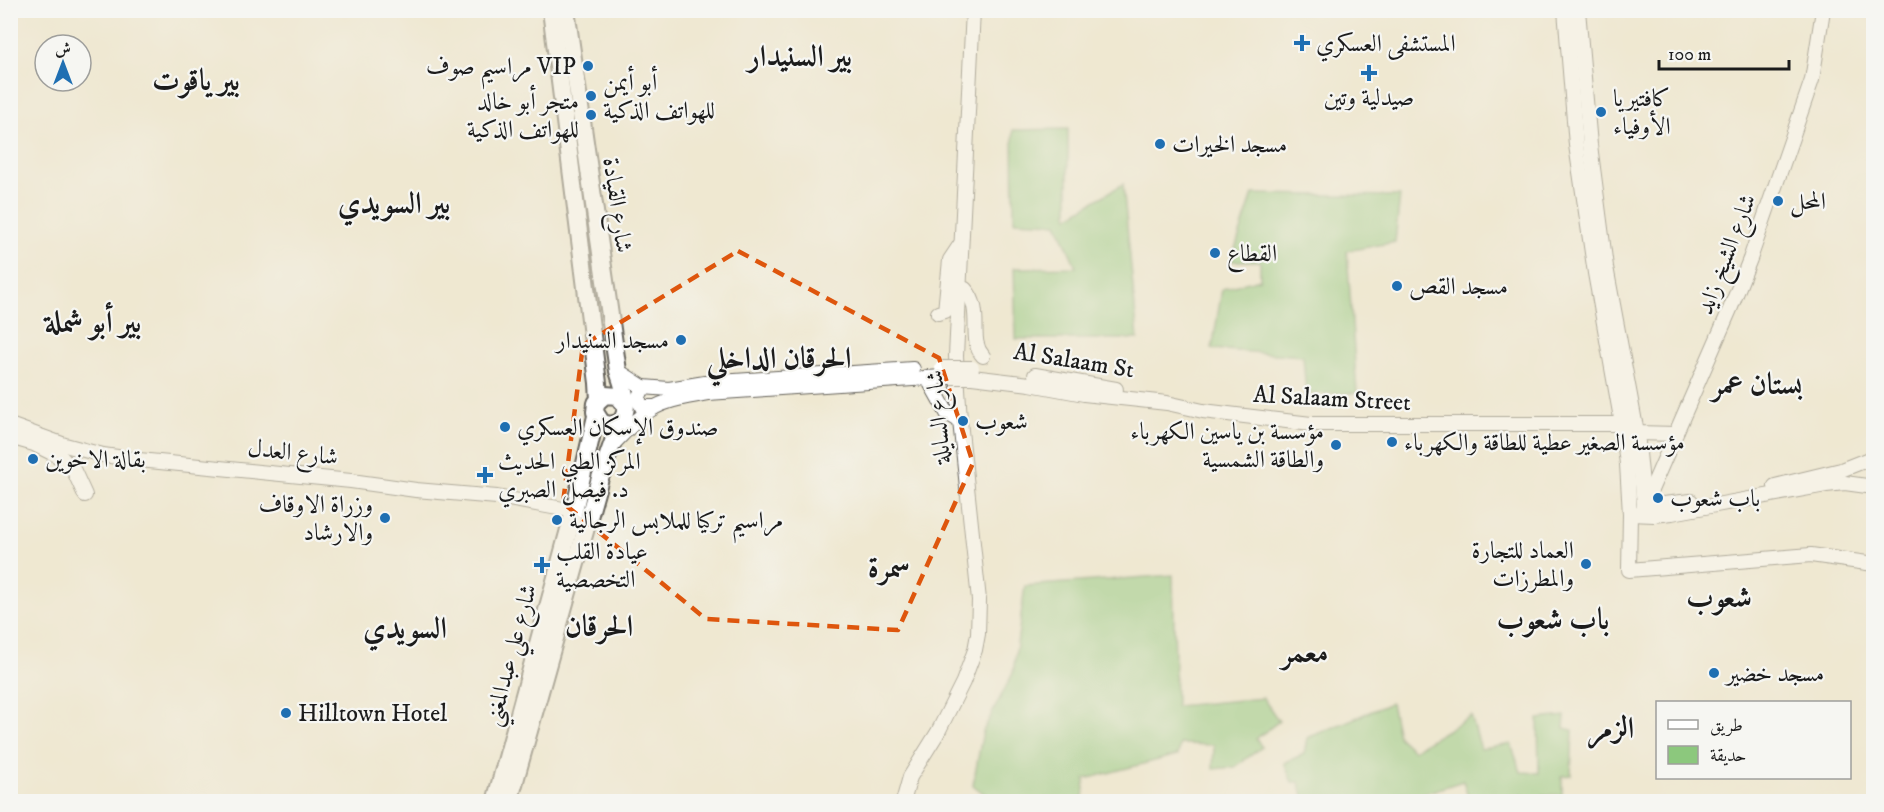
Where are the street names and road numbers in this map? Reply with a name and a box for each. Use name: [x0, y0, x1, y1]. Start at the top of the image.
street label: شارع القيادة: [591, 155, 639, 255]
street label: شارع الشيخ زايد: [1690, 190, 1768, 321]
street label: Al Salaam St: [1012, 337, 1136, 385]
street label: شارع السايلة: [920, 368, 962, 466]
street label: Al Salaam Street: [1252, 380, 1412, 418]
street label: شارع العدل: [246, 433, 340, 477]
street label: شارع علي عبدالمغني: [478, 581, 551, 731]

